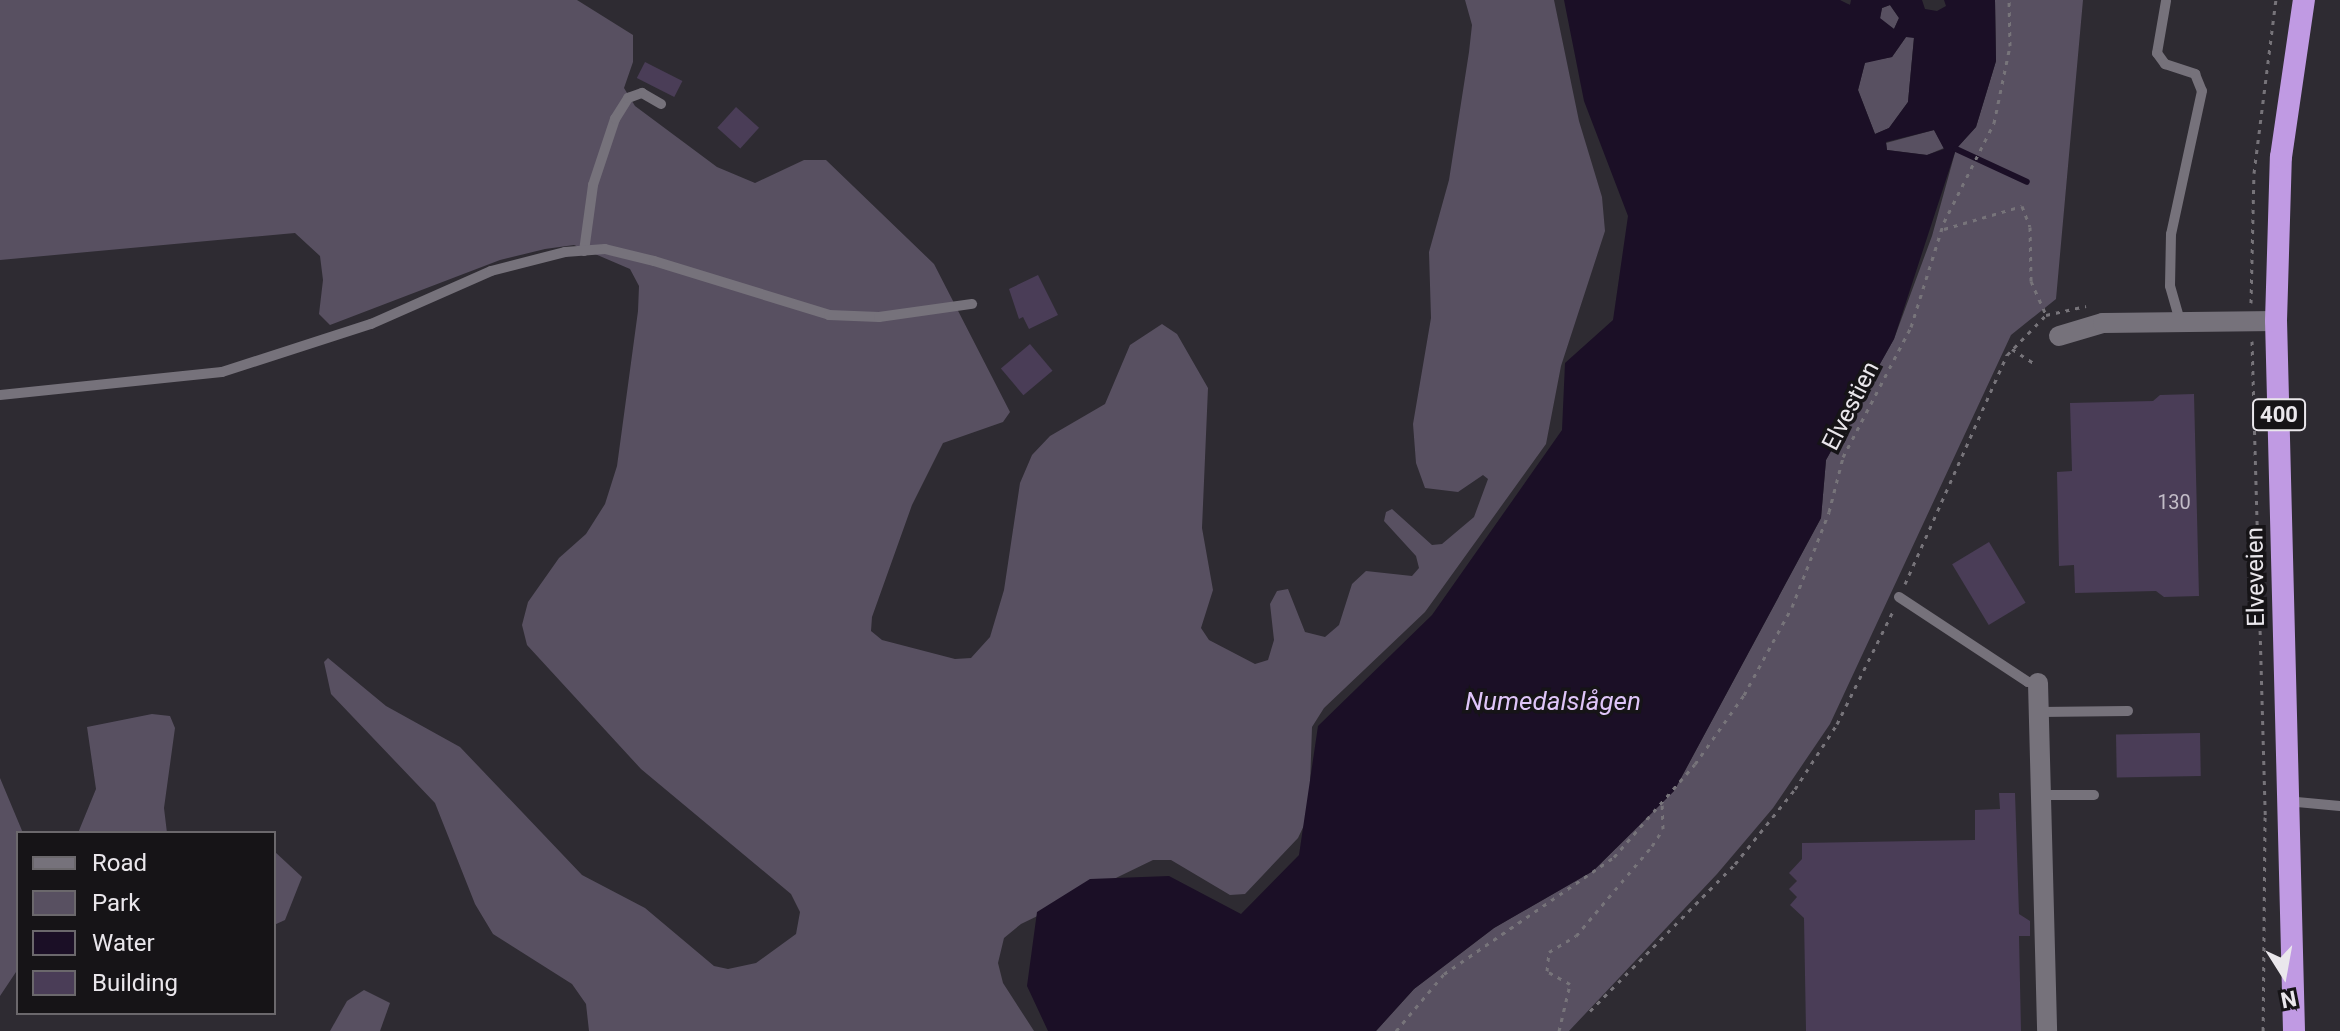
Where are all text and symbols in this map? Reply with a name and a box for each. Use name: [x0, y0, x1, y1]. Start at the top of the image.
street label: Elvestien: [1816, 357, 1886, 455]
road number: 400: [2251, 397, 2307, 433]
house number: 130: [2157, 490, 2191, 514]
street label: Elveveien: [2241, 527, 2271, 627]
water label: Numedalslågen: [1465, 686, 1641, 718]
legend: [16, 831, 276, 1015]
text: Road: [92, 849, 147, 877]
text: Park: [92, 889, 140, 917]
text: Water: [92, 929, 155, 957]
north arrow: [2244, 935, 2324, 1015]
text: Building: [92, 969, 178, 997]
text: N: [2279, 985, 2299, 1013]

